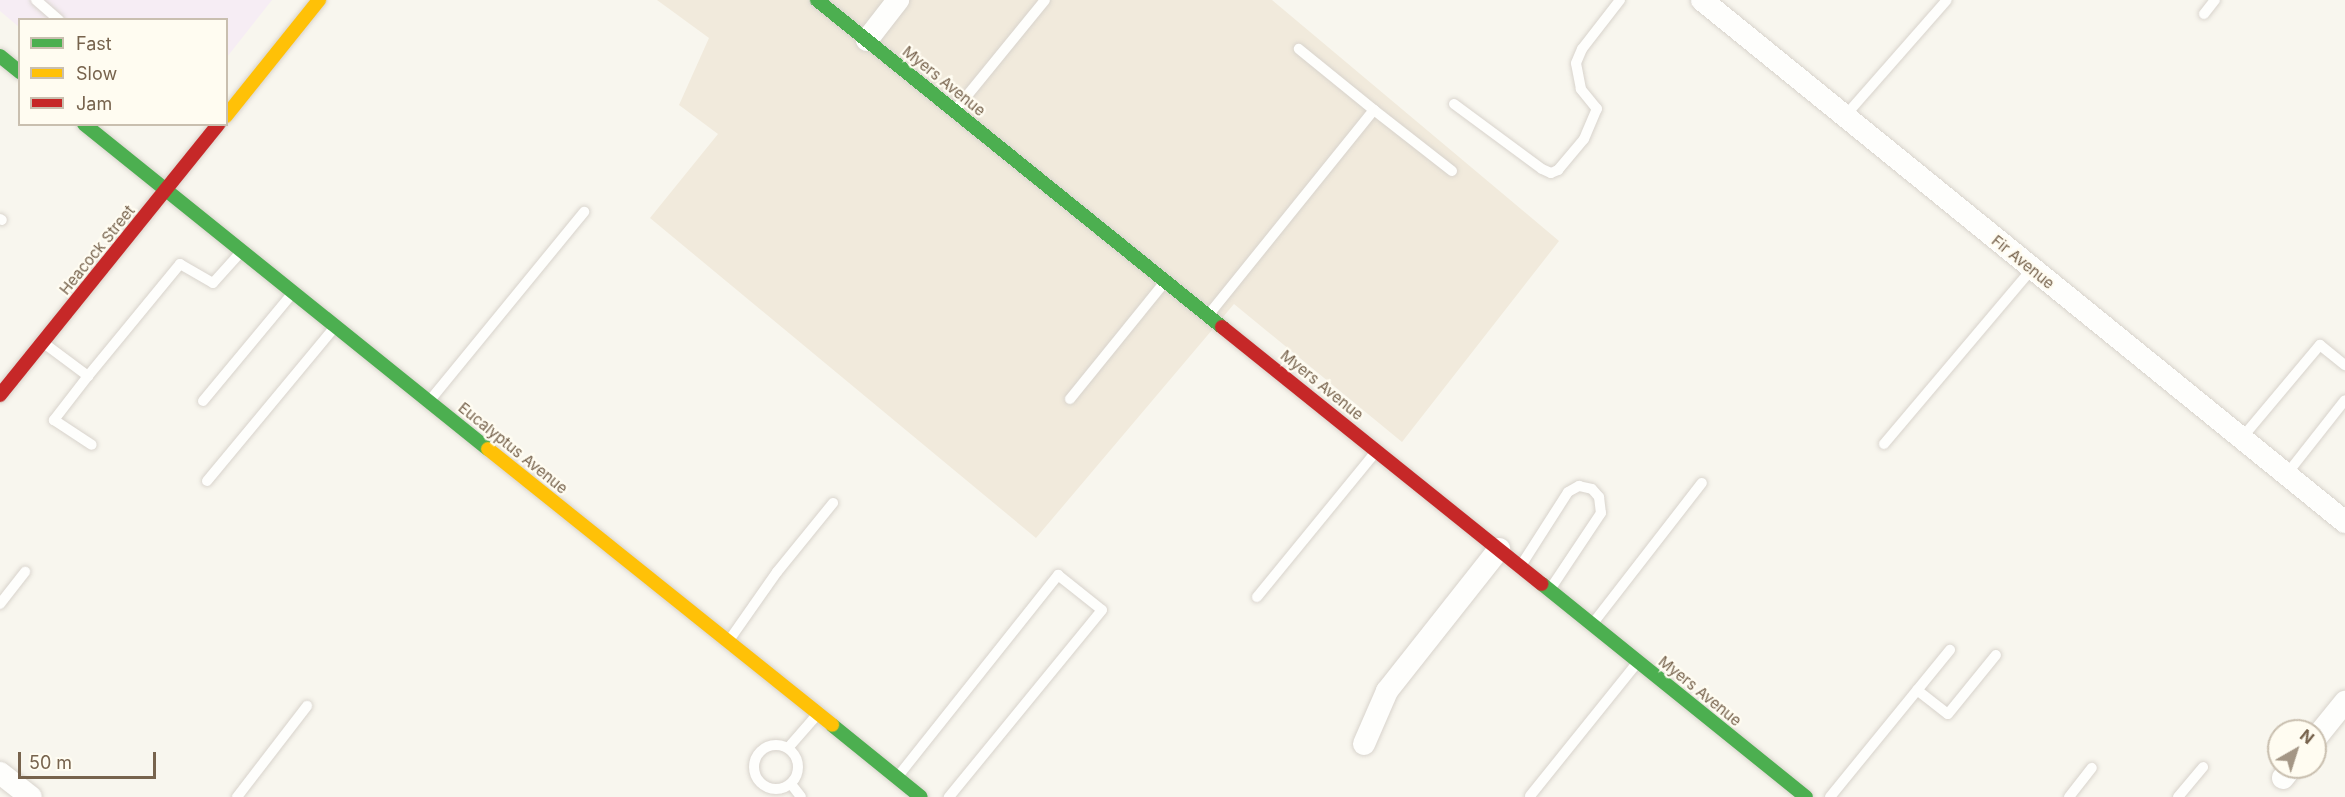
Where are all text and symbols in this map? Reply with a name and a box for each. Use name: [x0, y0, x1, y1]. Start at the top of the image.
legend: [18, 18, 228, 126]
text: Fast: [76, 33, 112, 54]
street label: Myers Avenue: [899, 42, 989, 120]
text: Slow: [76, 63, 117, 84]
text: Jam: [76, 93, 112, 114]
street label: Heacock Street: [56, 202, 138, 298]
street label: Fir Avenue: [1988, 231, 2058, 293]
street label: Myers Avenue: [1277, 346, 1367, 424]
street label: Eucalyptus Avenue: [455, 399, 571, 497]
street label: Myers Avenue: [1655, 652, 1745, 730]
north arrow: [2267, 719, 2327, 779]
text: N: [2296, 725, 2318, 748]
scale bar: [21, 740, 159, 778]
text: 50 m: [29, 752, 72, 773]

